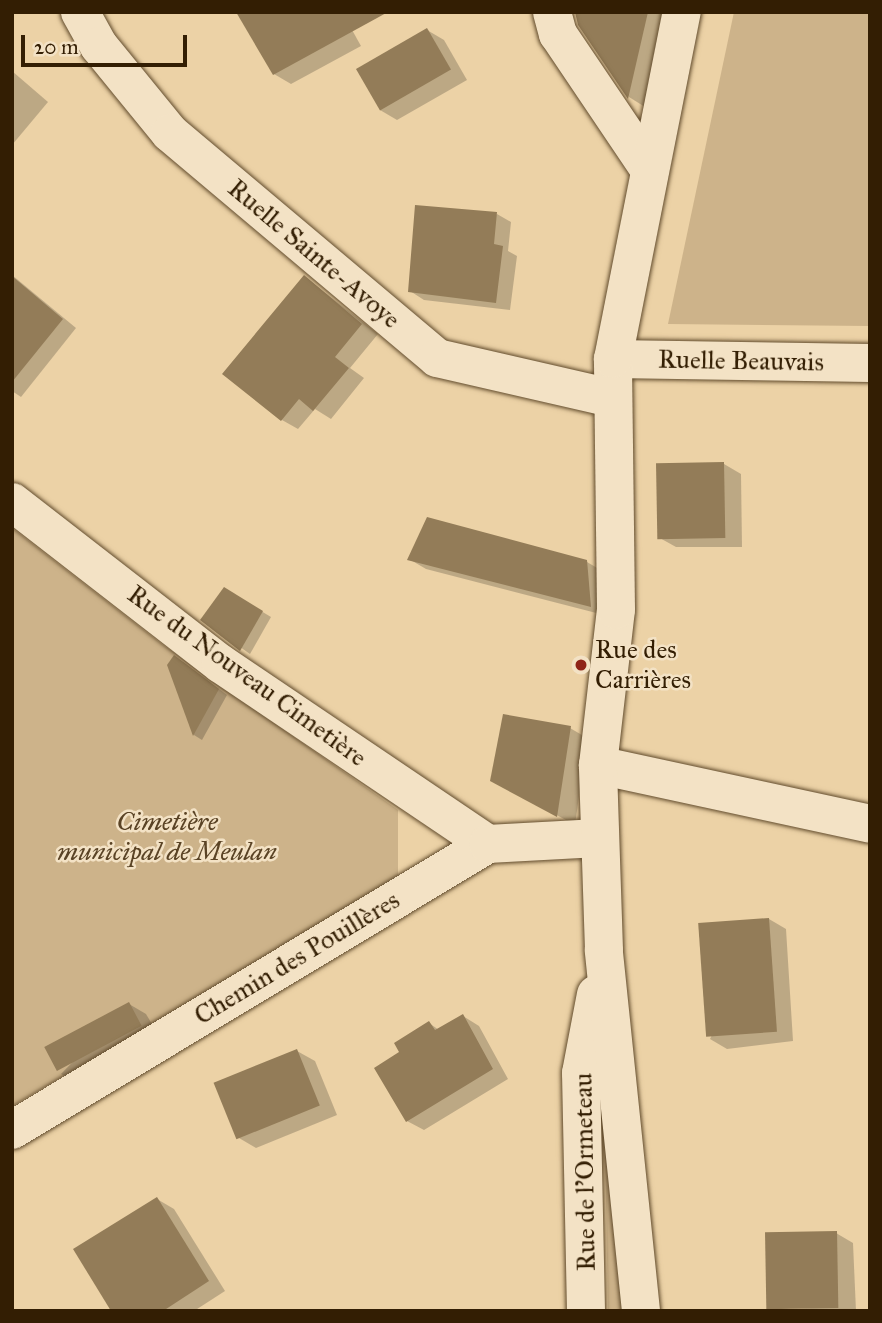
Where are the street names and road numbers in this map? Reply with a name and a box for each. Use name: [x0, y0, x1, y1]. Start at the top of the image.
street label: Ruelle Sainte-Avoye: [221, 173, 407, 335]
street label: Ruelle Beauvais: [658, 344, 824, 378]
street label: Rue du Nouveau Cimetière: [121, 579, 373, 773]
street label: Chemin des Pouillères: [189, 884, 405, 1032]
street label: Rue de l'Ormeteau: [568, 1073, 602, 1271]

